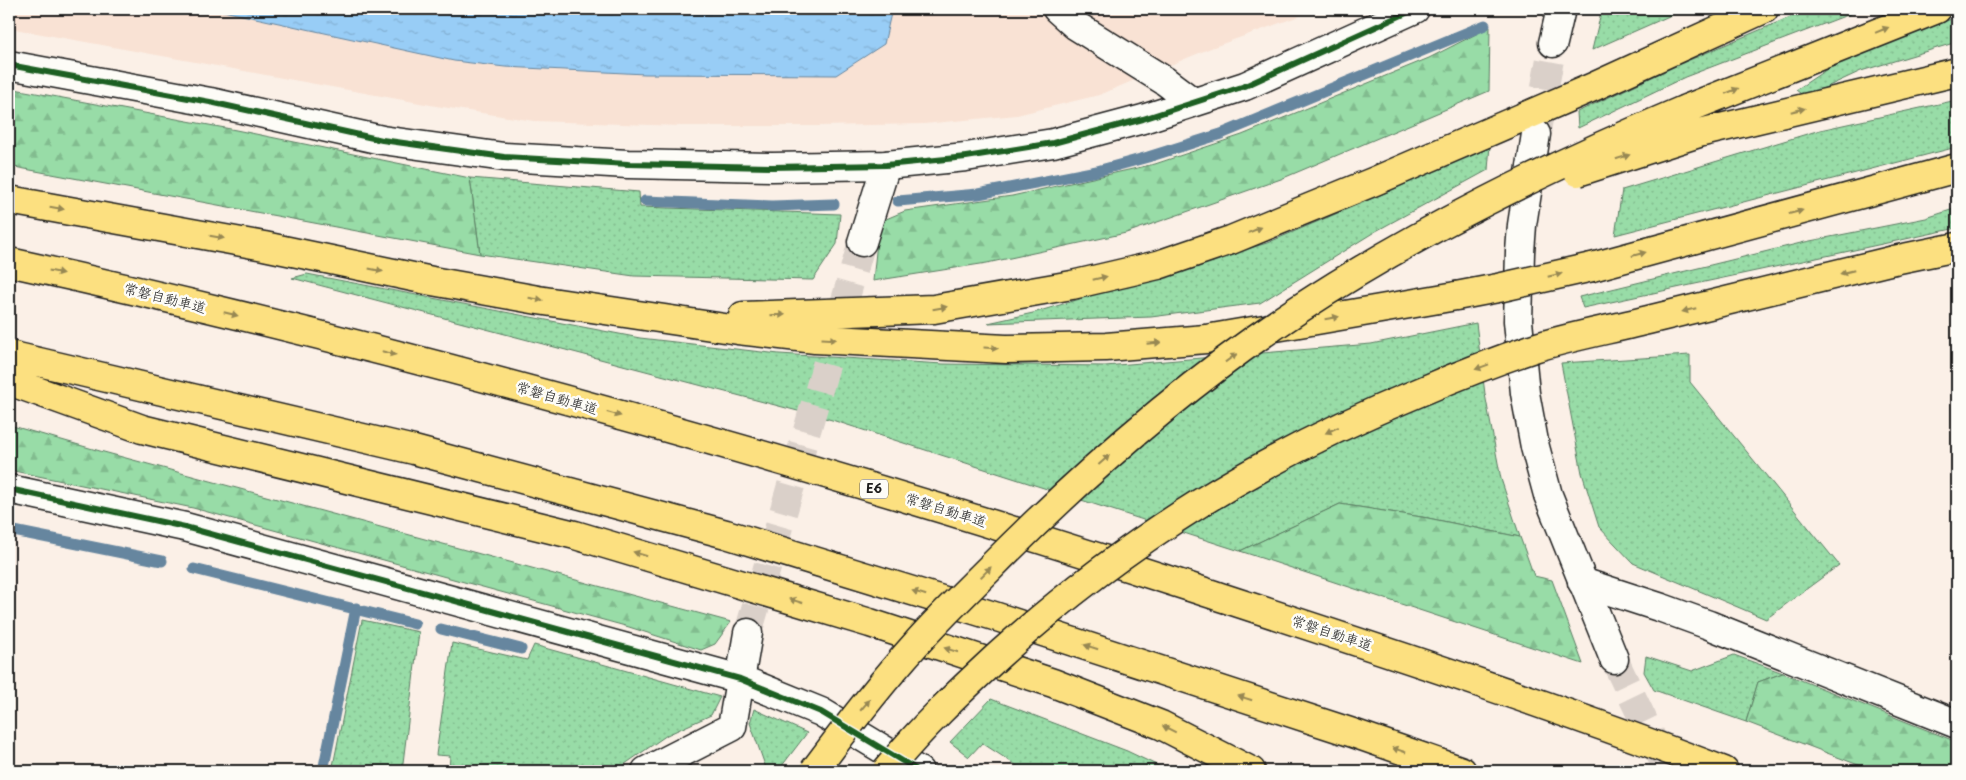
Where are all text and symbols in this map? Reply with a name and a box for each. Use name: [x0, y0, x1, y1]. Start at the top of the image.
one-way arrow: [1875, 26, 1890, 34]
one-way arrow: [1725, 86, 1739, 94]
one-way arrow: [1790, 106, 1805, 114]
one-way arrow: [1616, 153, 1631, 161]
one-way arrow: [49, 205, 65, 213]
one-way arrow: [1788, 208, 1803, 216]
one-way arrow: [1248, 226, 1262, 234]
one-way arrow: [209, 234, 225, 242]
one-way arrow: [1631, 250, 1646, 258]
one-way arrow: [368, 266, 384, 274]
one-way arrow: [49, 268, 64, 276]
one-way arrow: [1839, 268, 1854, 276]
one-way arrow: [1548, 271, 1563, 279]
one-way arrow: [1093, 274, 1108, 282]
street label: 常磐自動車道: [122, 277, 208, 318]
one-way arrow: [528, 296, 544, 304]
one-way arrow: [933, 303, 949, 311]
one-way arrow: [1682, 306, 1697, 314]
one-way arrow: [224, 310, 239, 318]
one-way arrow: [770, 311, 786, 319]
one-way arrow: [1324, 313, 1340, 321]
one-way arrow: [821, 336, 837, 344]
one-way arrow: [1146, 339, 1162, 347]
one-way arrow: [984, 345, 1000, 353]
one-way arrow: [382, 349, 397, 357]
one-way arrow: [1224, 353, 1237, 363]
one-way arrow: [1474, 363, 1489, 371]
street label: 常磐自動車道: [514, 376, 600, 419]
one-way arrow: [606, 410, 621, 418]
one-way arrow: [1325, 427, 1339, 435]
one-way arrow: [1097, 454, 1109, 466]
road number: E6: [860, 479, 888, 498]
street label: 常磐自動車道: [903, 487, 989, 532]
one-way arrow: [632, 550, 647, 558]
one-way arrow: [980, 566, 992, 578]
one-way arrow: [912, 588, 927, 596]
one-way arrow: [788, 597, 803, 604]
street label: 常磐自動車道: [1289, 610, 1375, 655]
one-way arrow: [1083, 643, 1098, 651]
one-way arrow: [943, 646, 958, 653]
one-way arrow: [1237, 694, 1252, 702]
one-way arrow: [859, 698, 870, 711]
one-way arrow: [1162, 725, 1176, 733]
one-way arrow: [1392, 745, 1407, 753]

